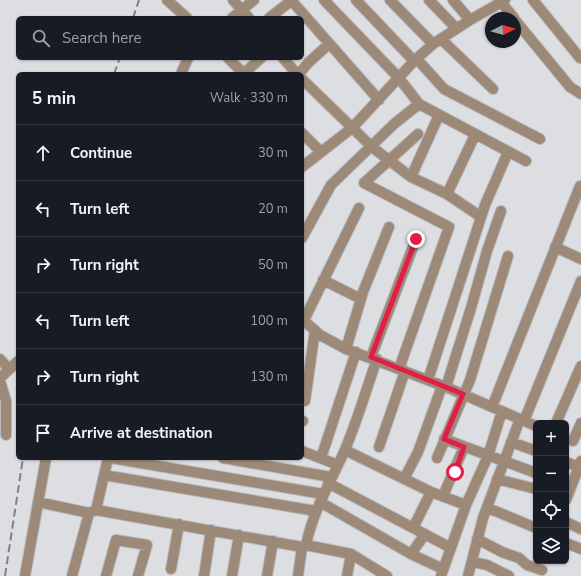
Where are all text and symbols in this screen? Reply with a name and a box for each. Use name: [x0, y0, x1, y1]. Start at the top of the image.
north arrow: [485, 12, 521, 48]
search box: [16, 16, 304, 60]
icon: search: [30, 27, 52, 49]
text: Search here: [62, 28, 142, 48]
text: 5 min: [32, 87, 76, 110]
text: Walk · 330 m: [210, 89, 288, 107]
icon: ahead: [32, 142, 54, 164]
text: Continue: [70, 143, 132, 163]
text: 30 m: [258, 144, 288, 162]
icon: left: [32, 198, 54, 220]
text: Turn left: [70, 199, 129, 219]
text: 20 m: [258, 200, 288, 218]
route end: [407, 230, 425, 248]
icon: right: [32, 254, 54, 276]
text: Turn right: [70, 255, 139, 275]
text: 50 m: [258, 256, 288, 274]
icon: left: [32, 310, 54, 332]
text: Turn left: [70, 311, 129, 331]
text: 100 m: [250, 312, 288, 330]
icon: right: [32, 366, 54, 388]
text: Turn right: [70, 367, 139, 387]
text: 130 m: [250, 368, 288, 386]
map controls: [533, 420, 569, 564]
button: +: [533, 420, 569, 456]
icon: arrive: [32, 422, 54, 444]
text: Arrive at destination: [70, 423, 213, 443]
button: −: [533, 456, 569, 492]
route start: [446, 463, 464, 481]
button: locate: [533, 492, 569, 528]
button: layers: [533, 528, 569, 564]

